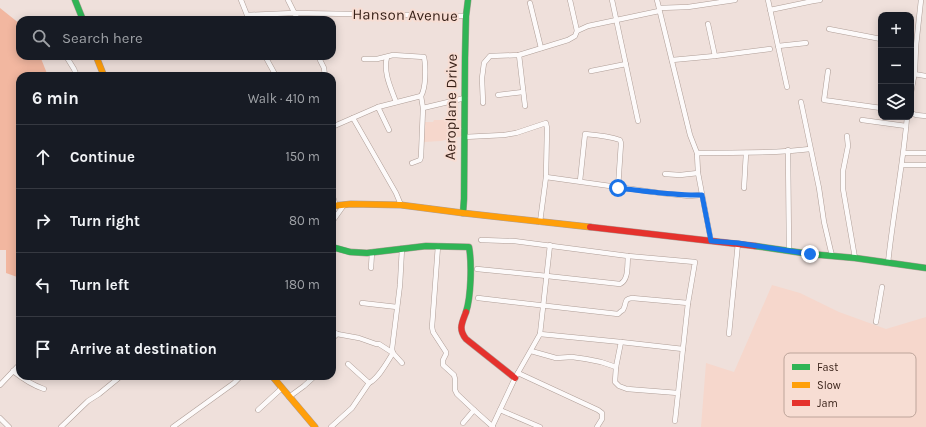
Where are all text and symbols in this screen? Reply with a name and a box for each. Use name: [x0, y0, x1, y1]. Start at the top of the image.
street label: Hanson Avenue: [352, 5, 458, 25]
map controls: [878, 12, 914, 120]
button: +: [878, 12, 914, 48]
search box: [16, 16, 336, 60]
icon: search: [30, 27, 52, 49]
text: Search here: [62, 29, 143, 47]
button: −: [878, 48, 914, 84]
street label: Aeroplane Drive: [441, 54, 461, 160]
button: layers: [878, 84, 914, 120]
text: 6 min: [32, 88, 79, 108]
text: Walk · 410 m: [248, 91, 320, 106]
icon: ahead: [32, 146, 54, 168]
text: Continue: [70, 148, 135, 166]
text: 150 m: [285, 149, 320, 164]
route start: [609, 179, 627, 197]
icon: right: [32, 210, 54, 232]
text: Turn right: [70, 212, 140, 230]
text: 80 m: [289, 213, 320, 228]
route end: [801, 245, 819, 263]
icon: left: [32, 274, 54, 296]
text: Turn left: [70, 276, 129, 294]
text: 180 m: [285, 277, 320, 292]
icon: arrive: [32, 338, 54, 360]
text: Arrive at destination: [70, 340, 217, 358]
legend: [784, 353, 916, 417]
text: Fast: [817, 361, 838, 374]
text: Slow: [817, 379, 841, 392]
text: Jam: [817, 397, 838, 410]

